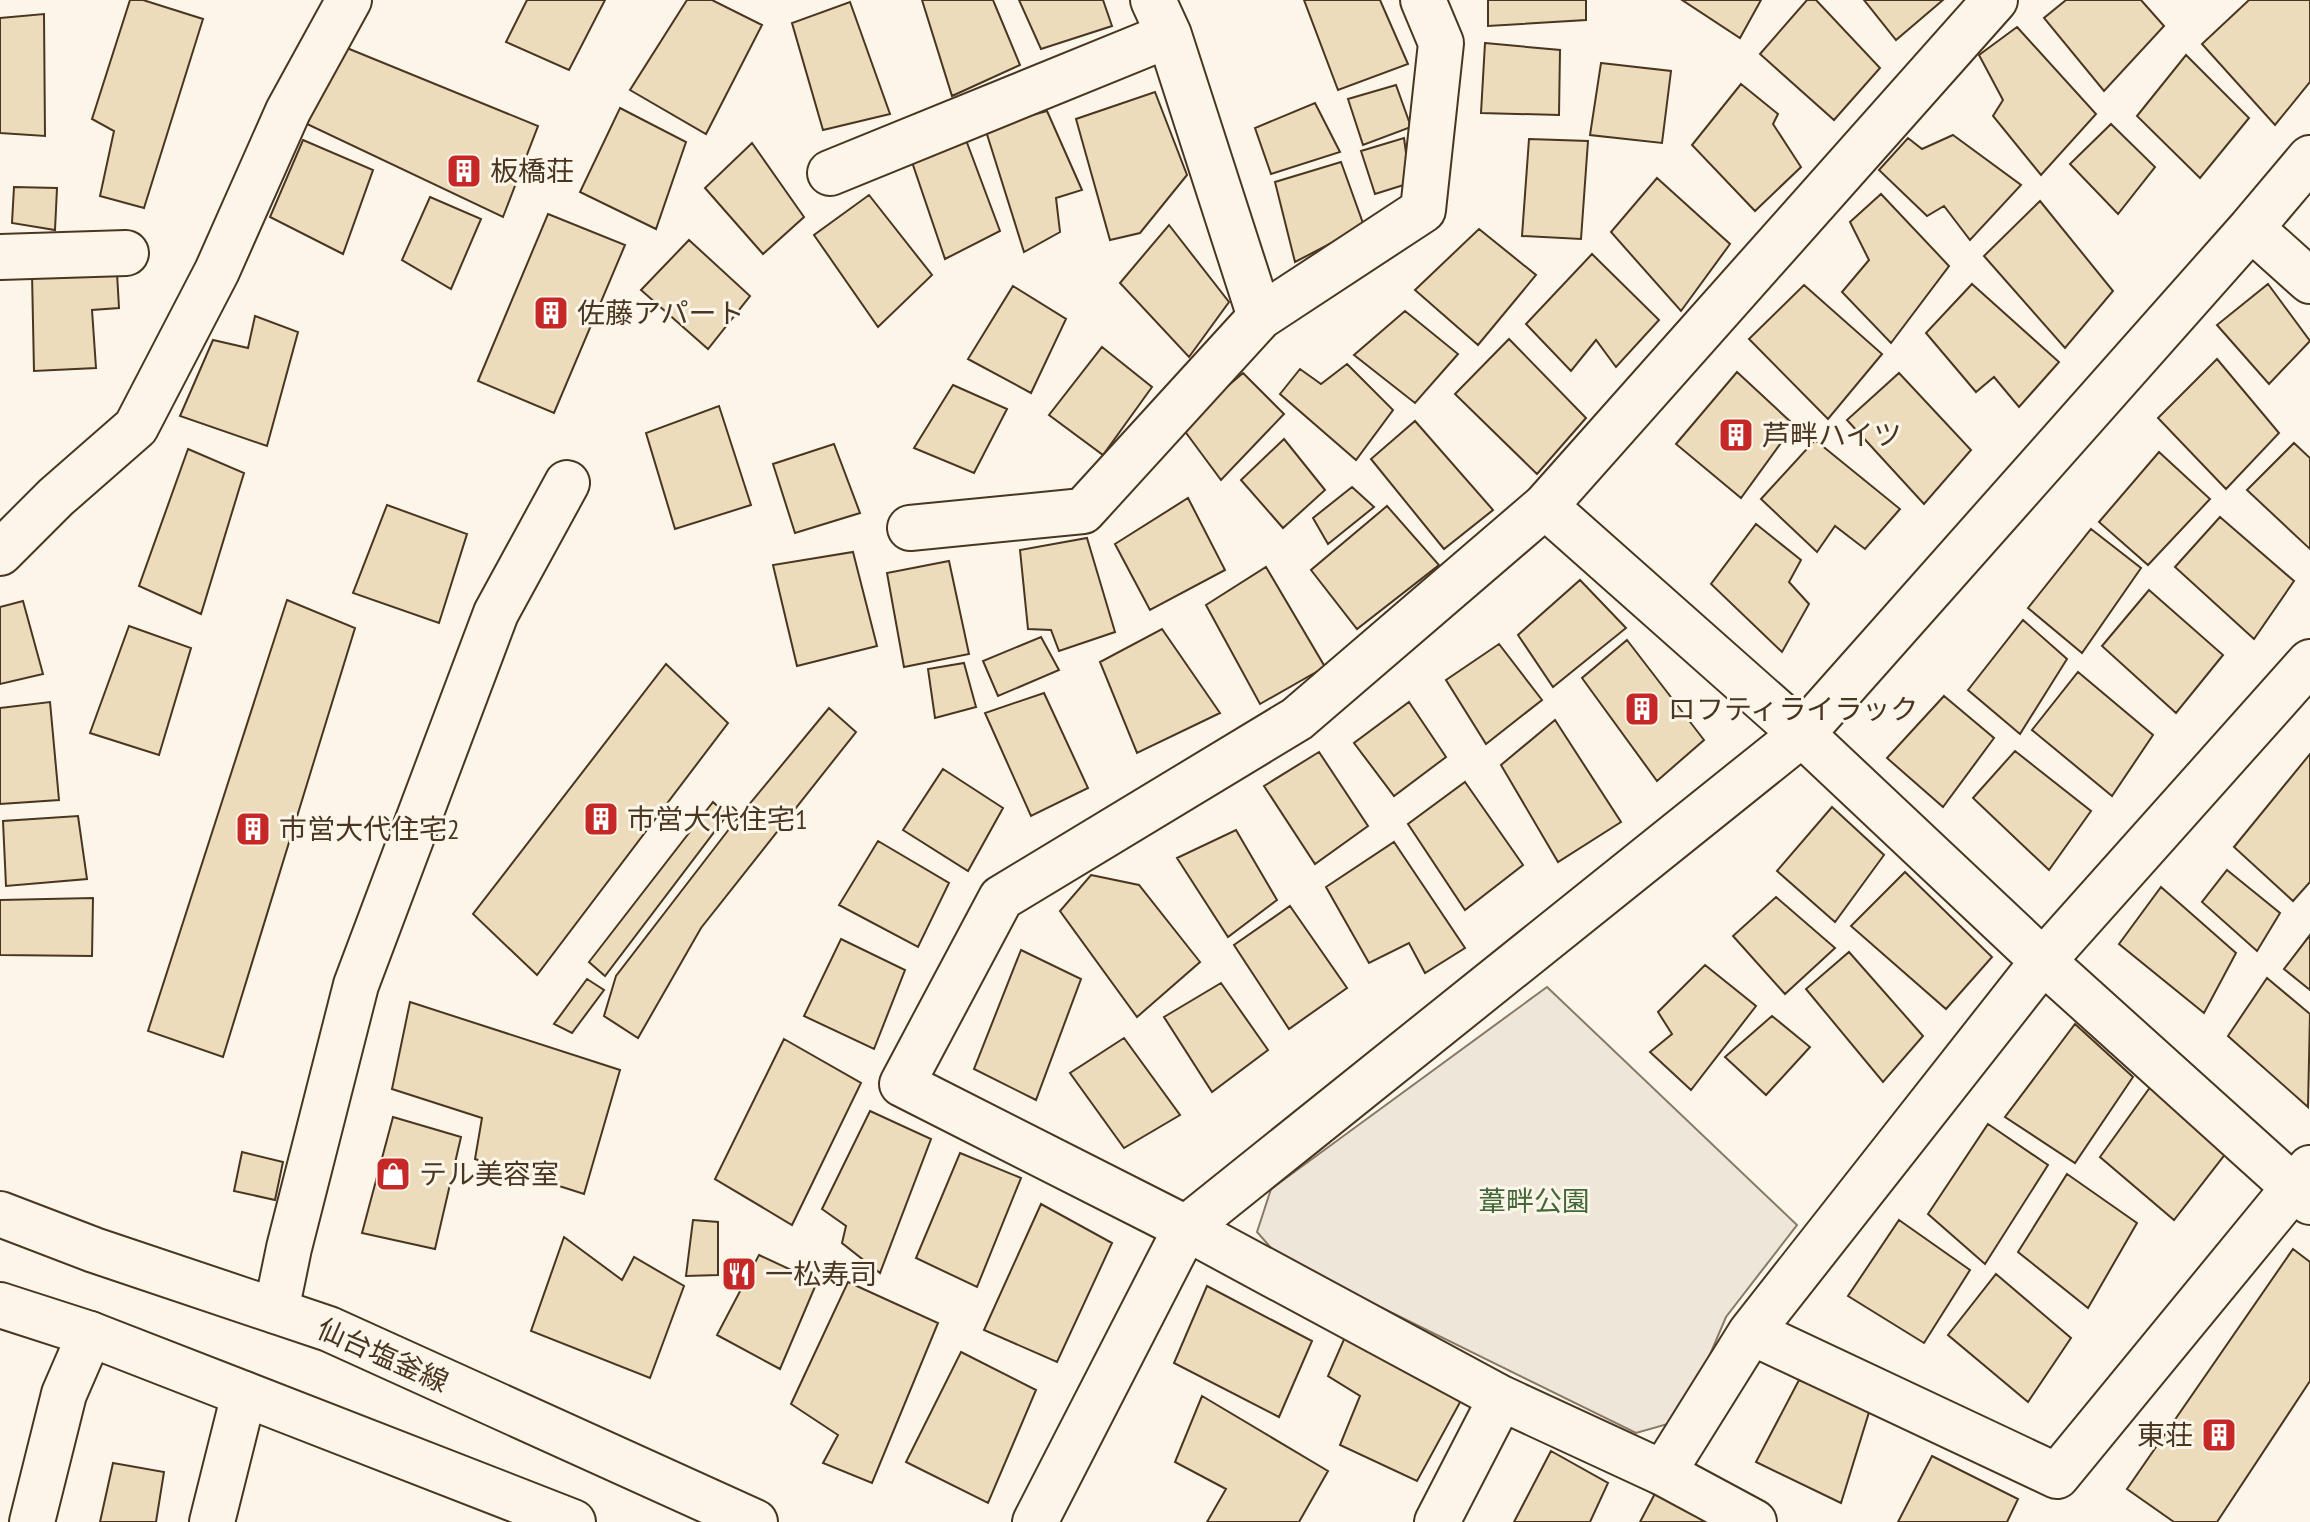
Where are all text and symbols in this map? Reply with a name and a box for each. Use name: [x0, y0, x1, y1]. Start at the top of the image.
building icon: 板橋荘: [445, 152, 483, 190]
place label: 板橋荘: [490, 152, 574, 189]
building icon: 佐藤アパート: [532, 294, 570, 332]
place label: 佐藤アパート: [577, 294, 744, 331]
building icon: 芦畔ハイツ: [1717, 416, 1755, 454]
place label: 芦畔ハイツ: [1762, 416, 1901, 453]
building icon: ロフティライラック: [1623, 690, 1661, 728]
place label: ロフティライラック: [1668, 690, 1918, 727]
building icon: 市営大代住宅1: [582, 800, 620, 838]
place label: 市営大代住宅1: [627, 800, 808, 837]
building icon: 市営大代住宅2: [234, 810, 272, 848]
place label: 市営大代住宅2: [279, 810, 460, 847]
shop icon: テル美容室: [374, 1155, 412, 1193]
place label: テル美容室: [419, 1155, 559, 1192]
park label: 葦畔公園: [1478, 1182, 1590, 1219]
restaurant icon: 一松寿司: [720, 1255, 758, 1293]
place label: 一松寿司: [765, 1255, 877, 1292]
street label: 仙台塩釜線: [312, 1309, 455, 1400]
place label: 東荘: [2137, 1416, 2193, 1453]
building icon: 東荘: [2200, 1416, 2238, 1454]

